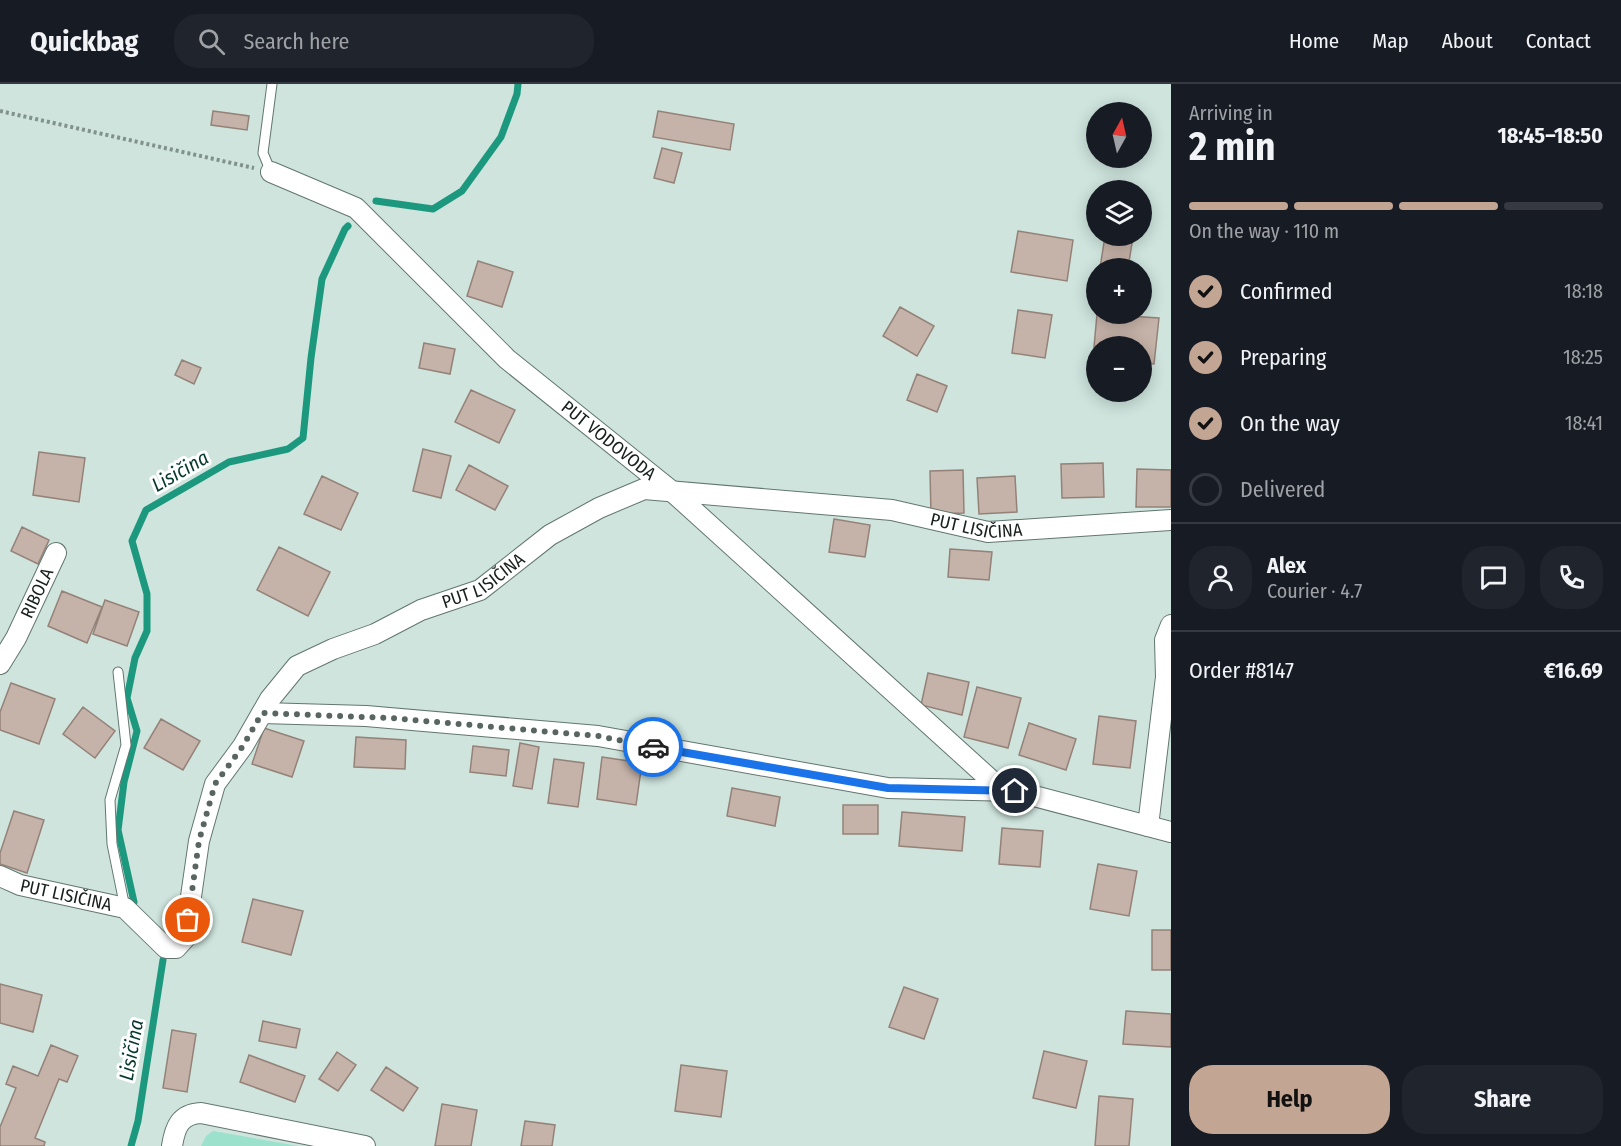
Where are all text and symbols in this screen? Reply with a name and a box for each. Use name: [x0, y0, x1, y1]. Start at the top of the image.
search box: [174, 14, 594, 68]
text: Quickbag: [30, 25, 138, 58]
icon: search: [195, 25, 228, 58]
text: Search here: [243, 28, 349, 55]
text: Home: [1289, 28, 1339, 54]
text: Map: [1372, 28, 1409, 54]
text: About: [1442, 28, 1493, 54]
text: Contact: [1526, 28, 1591, 54]
text: Arriving in: [1189, 101, 1273, 125]
north arrow: [1086, 102, 1152, 168]
map controls: [1086, 102, 1152, 402]
text: 18:45–18:50: [1497, 122, 1603, 149]
text: 2 min: [1189, 124, 1275, 170]
button: layers: [1086, 180, 1152, 246]
text: On the way · 110 m: [1189, 219, 1339, 243]
button: +: [1086, 258, 1152, 324]
icon: check: [1189, 275, 1222, 308]
text: Confirmed: [1240, 278, 1333, 305]
text: 18:18: [1564, 279, 1603, 303]
button: −: [1086, 336, 1152, 402]
icon: check: [1189, 341, 1222, 374]
text: Preparing: [1240, 344, 1326, 371]
text: 18:25: [1563, 345, 1603, 369]
street label: PUT VODOVODA: [557, 396, 661, 485]
icon: check: [1189, 407, 1222, 440]
text: On the way: [1240, 410, 1340, 437]
text: 18:41: [1565, 411, 1603, 435]
water label: Lisičina: [147, 445, 213, 497]
text: Delivered: [1240, 476, 1325, 503]
street label: PUT LISIČINA: [928, 508, 1024, 543]
button: person: [1189, 546, 1252, 609]
button: chat: [1462, 546, 1525, 609]
button: phone: [1540, 546, 1603, 609]
street label: PUT LISIČINA: [439, 548, 529, 613]
text: Alex: [1267, 552, 1306, 579]
street label: RIBOLA: [16, 564, 59, 622]
text: Courier · 4.7: [1267, 579, 1362, 603]
text: Order #8147: [1189, 657, 1294, 684]
text: €16.69: [1544, 657, 1603, 684]
courier: [623, 717, 683, 777]
icon: car: [637, 731, 670, 764]
pin: [989, 765, 1040, 816]
icon: home: [998, 774, 1031, 807]
street label: PUT LISIČINA: [18, 874, 114, 916]
pin: [162, 894, 213, 945]
icon: bag: [171, 903, 204, 936]
water label: Lisičina: [114, 1018, 148, 1082]
button: Help: [1189, 1065, 1390, 1134]
button: Share: [1402, 1065, 1603, 1134]

